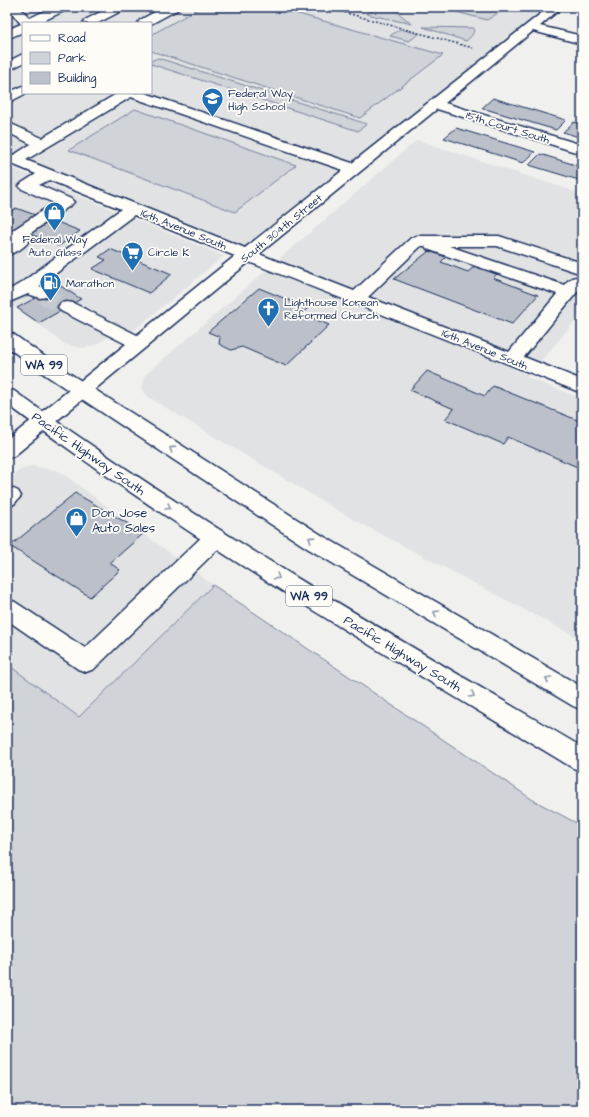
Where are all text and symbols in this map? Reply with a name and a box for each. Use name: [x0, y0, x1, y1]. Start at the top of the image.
legend: [22, 22, 152, 94]
text: Road: [58, 30, 86, 47]
text: Park: [58, 50, 86, 67]
text: Building: [58, 70, 96, 88]
school or university icon: Federal Way High School: [199, 86, 225, 119]
place label: Federal Way High School: [228, 86, 293, 115]
street label: 15th Court South: [464, 108, 552, 147]
street label: South 304th Street: [237, 190, 326, 266]
shop icon: Federal Way Auto Glass: [42, 200, 68, 233]
street label: 16th Avenue South: [139, 205, 230, 254]
place label: Federal Way Auto Glass: [23, 232, 87, 260]
supermarket icon: Circle K: [119, 239, 145, 272]
place label: Circle K: [148, 245, 190, 260]
fuel station icon: Marathon: [37, 270, 63, 303]
place label: Marathon: [66, 276, 114, 291]
church icon: Lighthouse Korean Reformed Church: [256, 295, 282, 328]
place label: Lighthouse Korean Reformed Church: [284, 295, 379, 323]
street label: 16th Avenue South: [440, 325, 531, 374]
road number: WA 99: [21, 355, 67, 375]
street label: Pacific Highway South: [28, 408, 149, 501]
one-way arrow: [170, 447, 177, 454]
one-way arrow: [164, 502, 171, 509]
place label: Don Jose Auto Sales: [92, 504, 156, 537]
shop icon: Don Jose Auto Sales: [64, 506, 90, 539]
one-way arrow: [308, 537, 315, 544]
one-way arrow: [273, 572, 280, 579]
road number: WA 99: [286, 586, 332, 606]
street label: Pacific Highway South: [340, 611, 465, 697]
one-way arrow: [433, 611, 440, 618]
one-way arrow: [545, 676, 552, 683]
one-way arrow: [468, 690, 475, 697]

